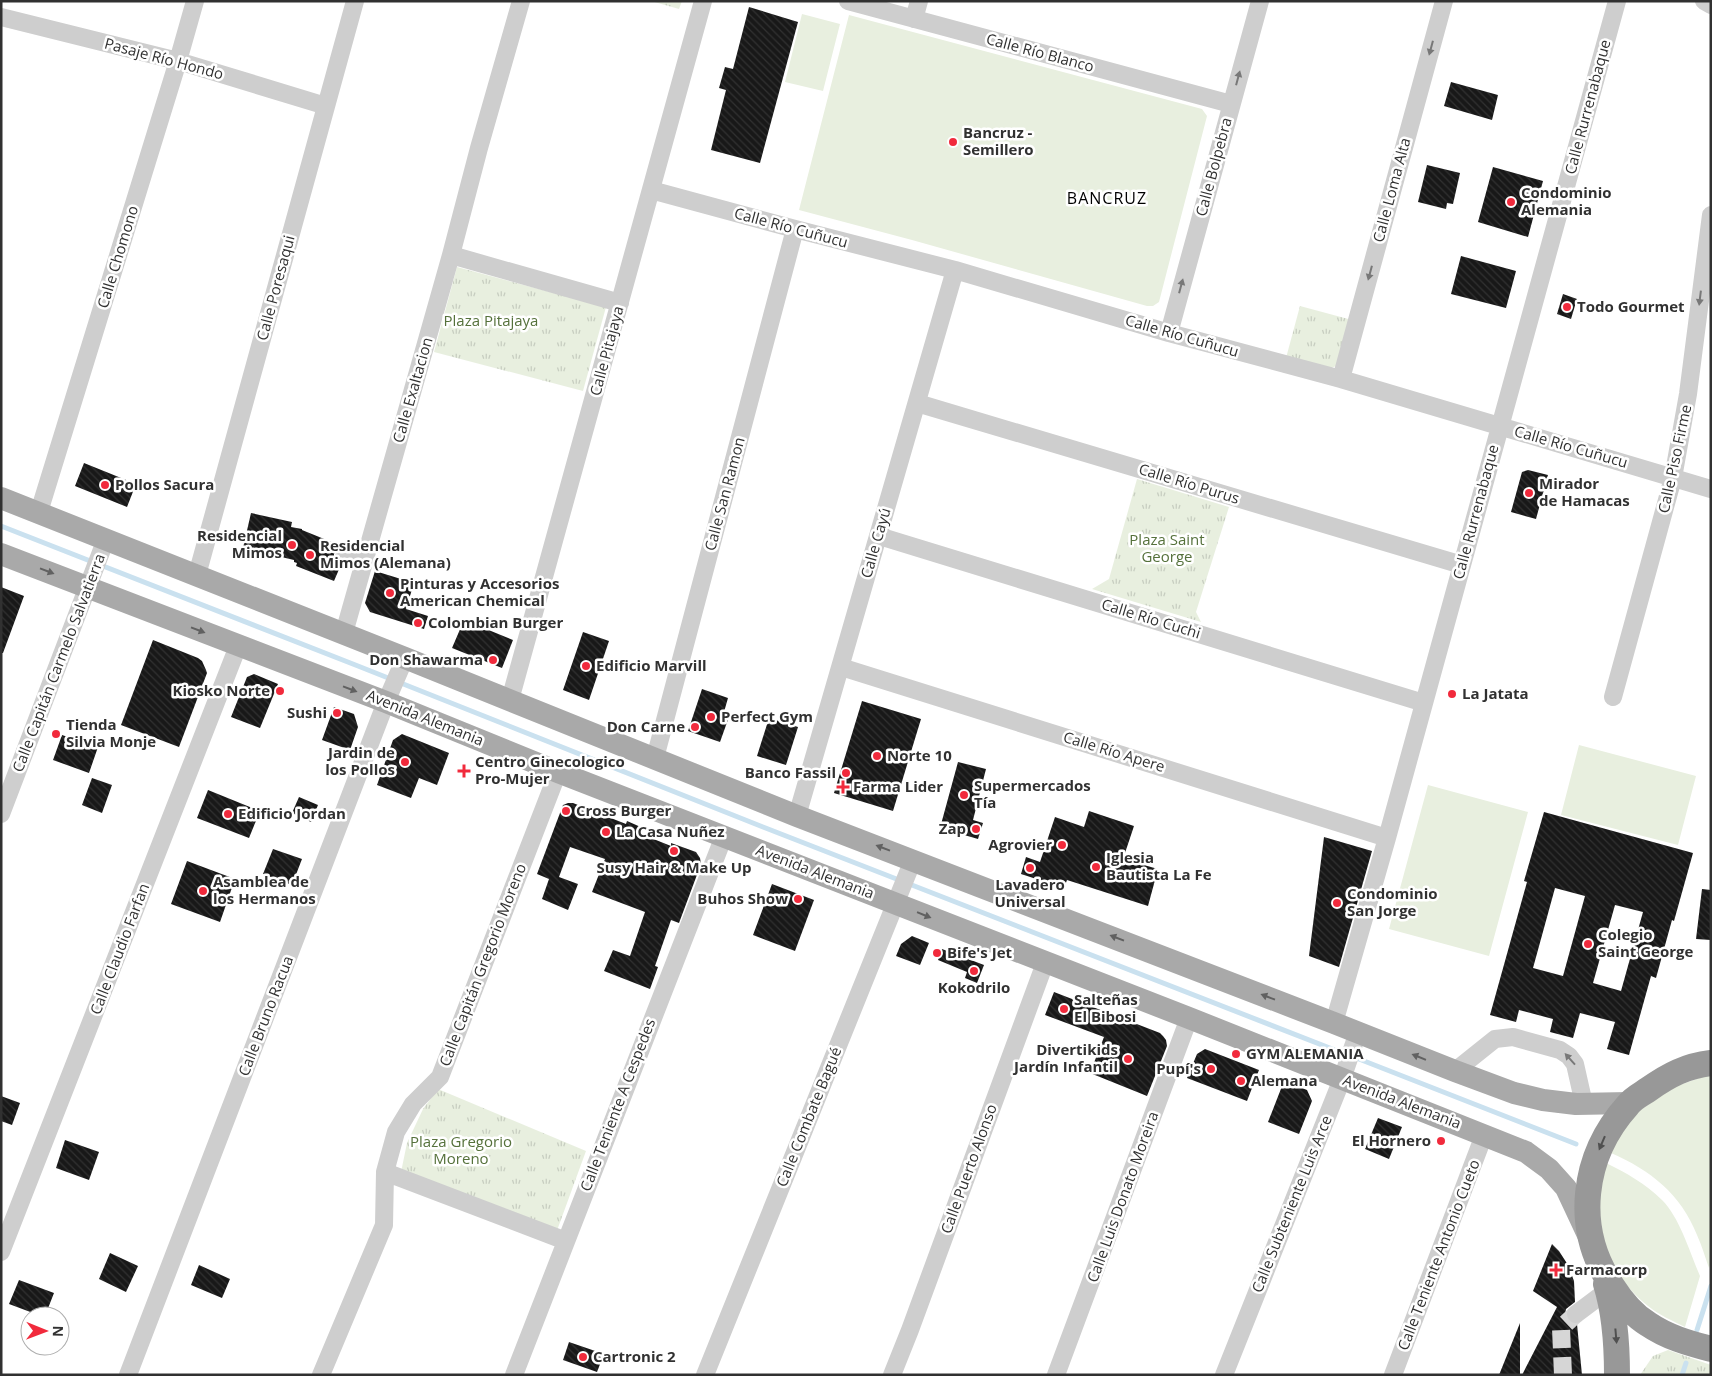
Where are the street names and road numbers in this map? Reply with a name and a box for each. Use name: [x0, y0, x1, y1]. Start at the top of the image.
street label: Calle Río Blanco: [984, 28, 1096, 76]
street label: Pasaje Río Hondo: [103, 33, 226, 84]
street label: Calle Rurrenabaque: [1559, 37, 1615, 176]
street label: Calle Bolpebra: [1190, 115, 1236, 218]
street label: Calle Loma Alta: [1367, 135, 1415, 244]
street label: Calle Río Cuñucu: [732, 202, 850, 252]
street label: Calle Chomono: [92, 203, 142, 311]
street label: Calle Poresaqui: [251, 233, 299, 342]
street label: Calle Pitajaya: [584, 304, 628, 398]
street label: Calle Río Cuñucu: [1123, 309, 1241, 361]
street label: Calle Exaltacion: [387, 335, 437, 445]
street label: Calle Piso Firme: [1653, 403, 1695, 515]
street label: Calle Río Cuñucu: [1512, 420, 1630, 472]
street label: Calle San Ramon: [699, 435, 749, 553]
street label: Calle Rurrenabaque: [1447, 442, 1503, 581]
street label: Calle Río Purus: [1136, 458, 1242, 508]
street label: Calle Cayú: [855, 505, 895, 580]
street label: Calle Capitán Carmelo Salvatierra: [7, 551, 109, 775]
street label: Calle Río Cuchi: [1099, 594, 1203, 643]
street label: Avenida Alemania: [364, 684, 487, 750]
street label: Calle Río Apere: [1061, 726, 1168, 776]
street label: Avenida Alemania: [753, 839, 877, 903]
street label: Calle Capitán Gregorio Moreno: [434, 860, 530, 1069]
street label: Calle Claudio Farfan: [85, 880, 153, 1017]
street label: Calle Bruno Racua: [233, 953, 297, 1079]
street label: Calle Teniente A Cespedes: [575, 1015, 659, 1194]
street label: Calle Combate Bagué: [771, 1044, 845, 1189]
street label: Avenida Alemania: [1340, 1069, 1464, 1133]
street label: Calle Puerto Alonso: [935, 1101, 1001, 1236]
street label: Calle Luis Donato Moreira: [1082, 1108, 1162, 1285]
street label: Calle Subteniente Luis Arce: [1246, 1112, 1336, 1295]
street label: Calle Teniente Antonio Cueto: [1392, 1156, 1484, 1353]

